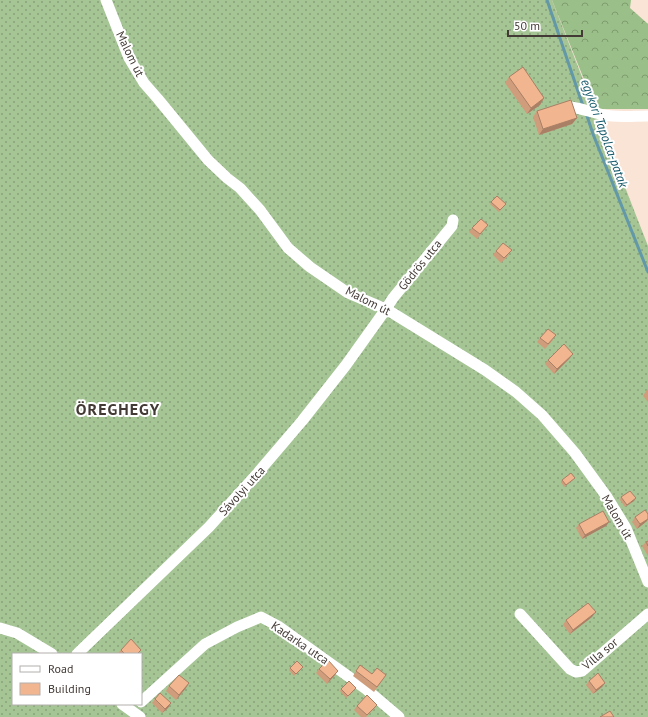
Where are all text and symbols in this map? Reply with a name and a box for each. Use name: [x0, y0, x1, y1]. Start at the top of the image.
scale bar: [508, 12, 582, 38]
text: 50 m: [514, 18, 540, 33]
street label: Malom út: [113, 29, 148, 79]
water label: egykori Tapolca-patak: [577, 77, 632, 191]
street label: Gödrös utca: [395, 236, 445, 293]
street label: Malom út: [343, 283, 393, 318]
district label: ÖREGHEGY: [76, 399, 160, 419]
street label: Sávolyi utca: [215, 463, 268, 519]
street label: Malom út: [599, 492, 636, 542]
street label: Kadarka utca: [269, 618, 332, 667]
street label: Villa sor: [578, 634, 620, 673]
legend: [12, 653, 142, 705]
text: Road: [48, 661, 73, 676]
text: Building: [48, 681, 91, 696]

